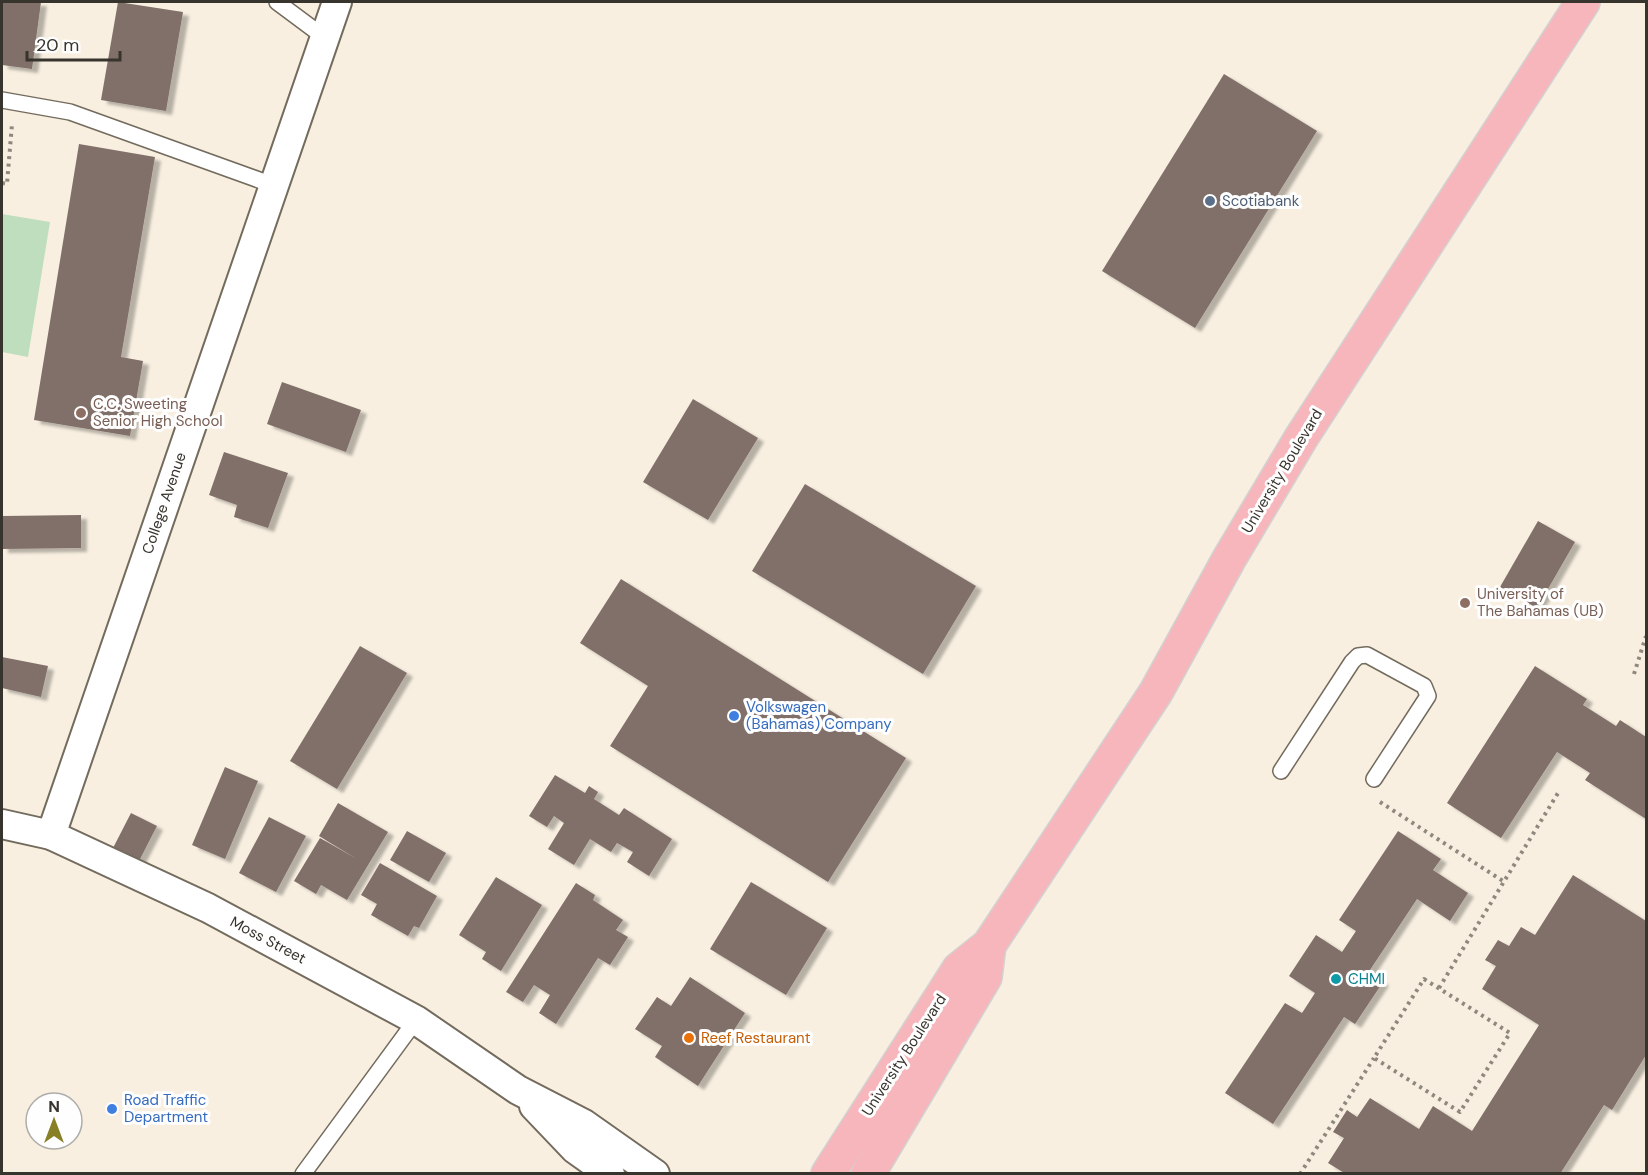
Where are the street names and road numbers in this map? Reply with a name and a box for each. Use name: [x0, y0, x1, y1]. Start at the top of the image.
street label: University Boulevard: [1237, 405, 1327, 537]
street label: College Avenue: [137, 449, 191, 557]
street label: Moss Street: [227, 912, 309, 968]
street label: University Boulevard: [857, 990, 951, 1120]

